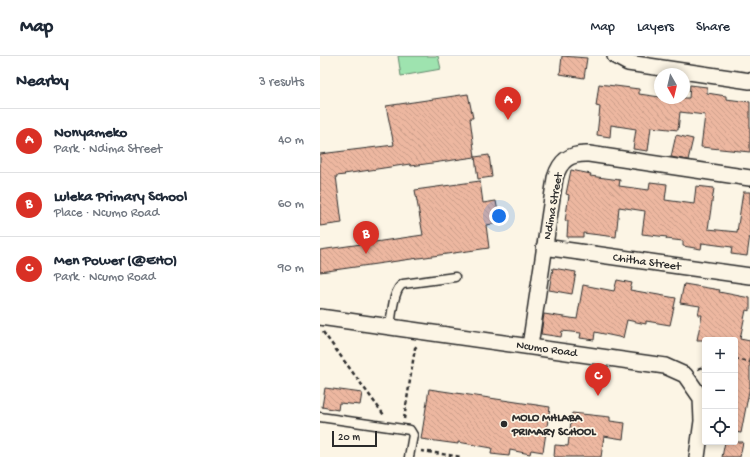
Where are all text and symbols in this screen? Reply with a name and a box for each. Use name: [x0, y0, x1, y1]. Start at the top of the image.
text: Map: [20, 16, 53, 39]
text: Map: [591, 19, 615, 36]
text: Layers: [637, 19, 674, 36]
text: Share: [696, 19, 730, 36]
north arrow: [654, 68, 690, 104]
text: Nearby: [16, 72, 69, 92]
text: 3 results: [259, 75, 304, 90]
pin: A: [495, 87, 521, 120]
text: Nonyameko: [54, 124, 127, 142]
text: A: [25, 133, 33, 148]
text: 40 m: [278, 133, 304, 148]
text: Park · Ndima Street: [54, 142, 162, 157]
street label: Ndima Street: [541, 171, 567, 241]
text: Luleka Primary School: [54, 188, 187, 206]
text: B: [26, 197, 32, 212]
text: 60 m: [278, 197, 304, 212]
text: Place · Ncumo Road: [54, 206, 159, 221]
your location: [489, 206, 509, 226]
pin: B: [353, 221, 379, 254]
street label: Chitha Street: [612, 251, 683, 275]
text: Men Power (@EHO): [54, 252, 177, 270]
text: C: [25, 261, 33, 276]
text: 90 m: [278, 261, 304, 276]
text: Park · Ncumo Road: [54, 270, 155, 285]
map controls: [702, 337, 738, 445]
button: +: [702, 337, 738, 373]
street label: Ncumo Road: [515, 339, 579, 361]
pin: C: [585, 363, 611, 396]
button: −: [702, 373, 738, 409]
button: locate: [702, 409, 738, 445]
place label: MOLO MHLABA PRIMARY SCHOOL: [511, 412, 597, 440]
marker: MOLO MHLABA PRIMARY SCHOOL: [499, 419, 509, 429]
scale bar: [332, 429, 377, 448]
text: 20 m: [338, 432, 360, 444]

